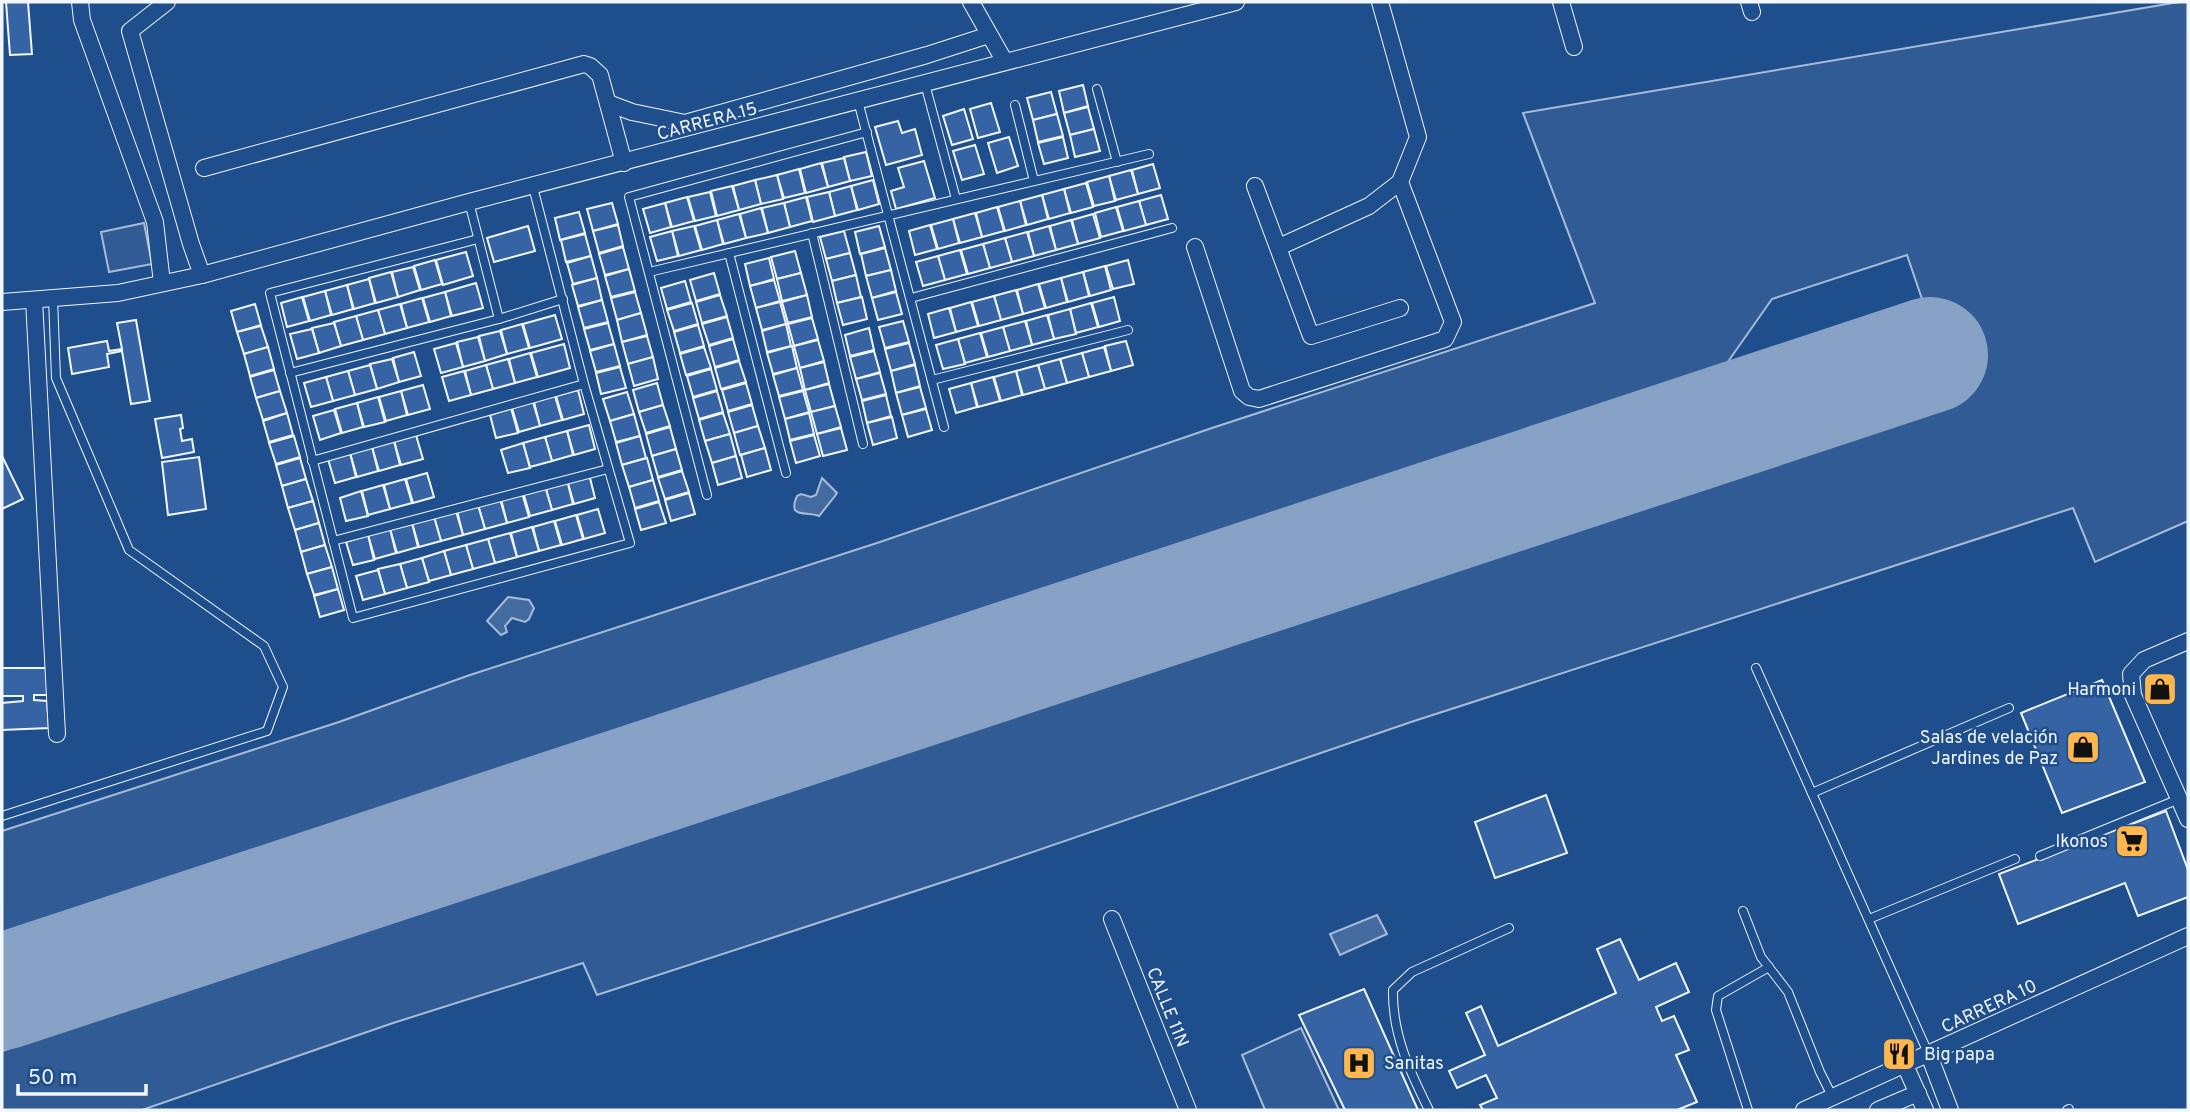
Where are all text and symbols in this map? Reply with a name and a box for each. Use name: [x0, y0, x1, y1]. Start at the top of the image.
street label: CARRERA 15: [655, 98, 760, 147]
shop icon: Harmoni: [2141, 670, 2179, 708]
place label: Harmoni: [2067, 679, 2136, 702]
place label: Salas de velación Jardines de Paz: [1920, 727, 2058, 771]
shop icon: Salas de velación Jardines de Paz: [2064, 728, 2102, 766]
supermarket icon: Ikonos: [2113, 822, 2151, 860]
place label: Ikonos: [2055, 831, 2108, 854]
street label: CALLE 11N: [1140, 964, 1193, 1051]
street label: CARRERA 10: [1938, 975, 2041, 1040]
restaurant icon: Big papa: [1880, 1035, 1918, 1073]
hospital icon: Sanitas: [1340, 1044, 1378, 1082]
place label: Big papa: [1924, 1044, 1995, 1067]
scale bar: [18, 1052, 145, 1096]
place label: Sanitas: [1384, 1053, 1444, 1076]
text: 50 m: [28, 1065, 77, 1092]

